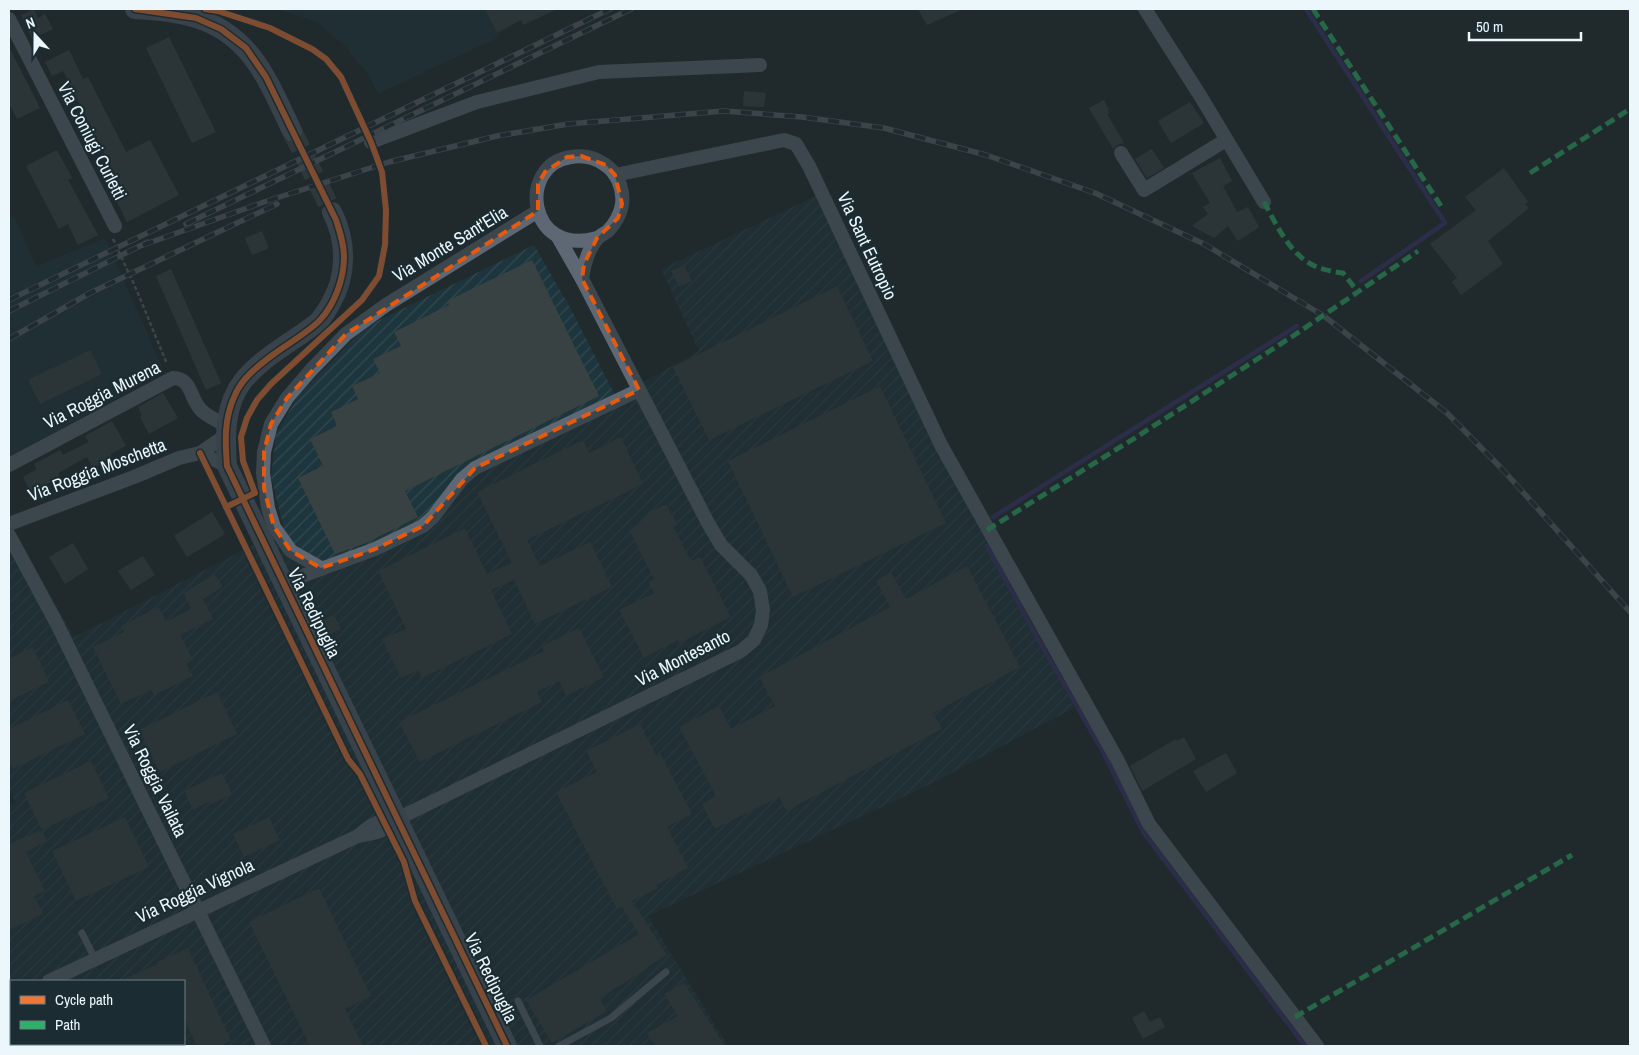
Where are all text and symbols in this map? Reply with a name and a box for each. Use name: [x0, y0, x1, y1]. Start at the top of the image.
north arrow: [10, 10, 60, 60]
scale bar: [1469, 10, 1582, 42]
text: N: [23, 13, 37, 33]
text: 50 m: [1476, 16, 1503, 37]
street label: Via Coniugi Curletti: [52, 77, 133, 204]
street label: Via Sant Eutropio: [832, 188, 903, 304]
street label: Via Monte Sant'Elia: [388, 199, 512, 288]
street label: Via Roggia Murena: [39, 354, 164, 435]
street label: Via Roggia Moschetta: [24, 432, 169, 507]
street label: Via Redipuglia: [282, 564, 347, 662]
street label: Via Montesanto: [631, 623, 734, 692]
street label: Via Roggia Vailata: [117, 720, 194, 841]
street label: Via Roggia Vignola: [132, 852, 258, 929]
street label: Via Redipuglia: [459, 929, 524, 1027]
legend: [10, 980, 185, 1045]
text: Cycle path: [55, 989, 113, 1010]
text: Path: [55, 1014, 80, 1035]

